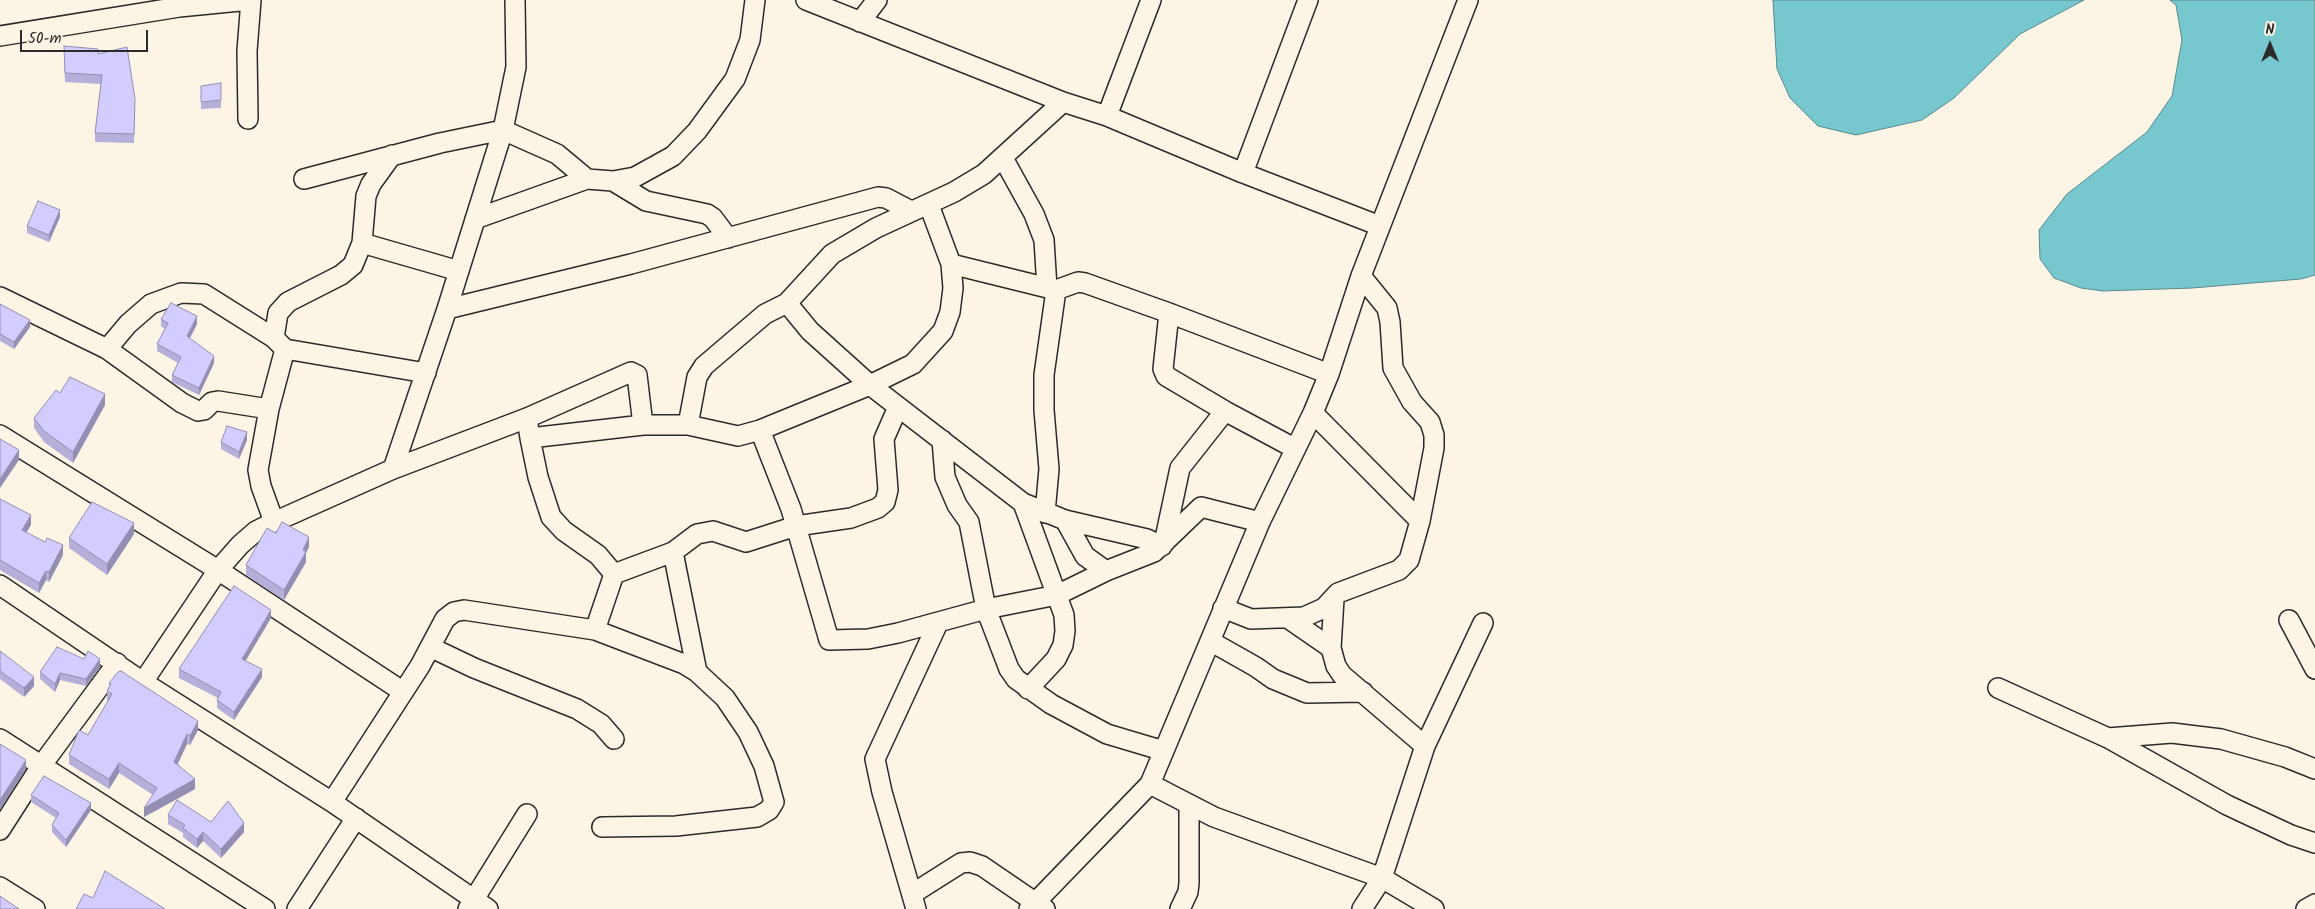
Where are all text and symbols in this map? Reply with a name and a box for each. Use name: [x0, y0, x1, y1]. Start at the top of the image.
text: N: [2266, 19, 2274, 41]
scale bar: [22, 20, 150, 52]
north arrow: [2245, 20, 2295, 70]
text: 50 m: [28, 27, 62, 51]

